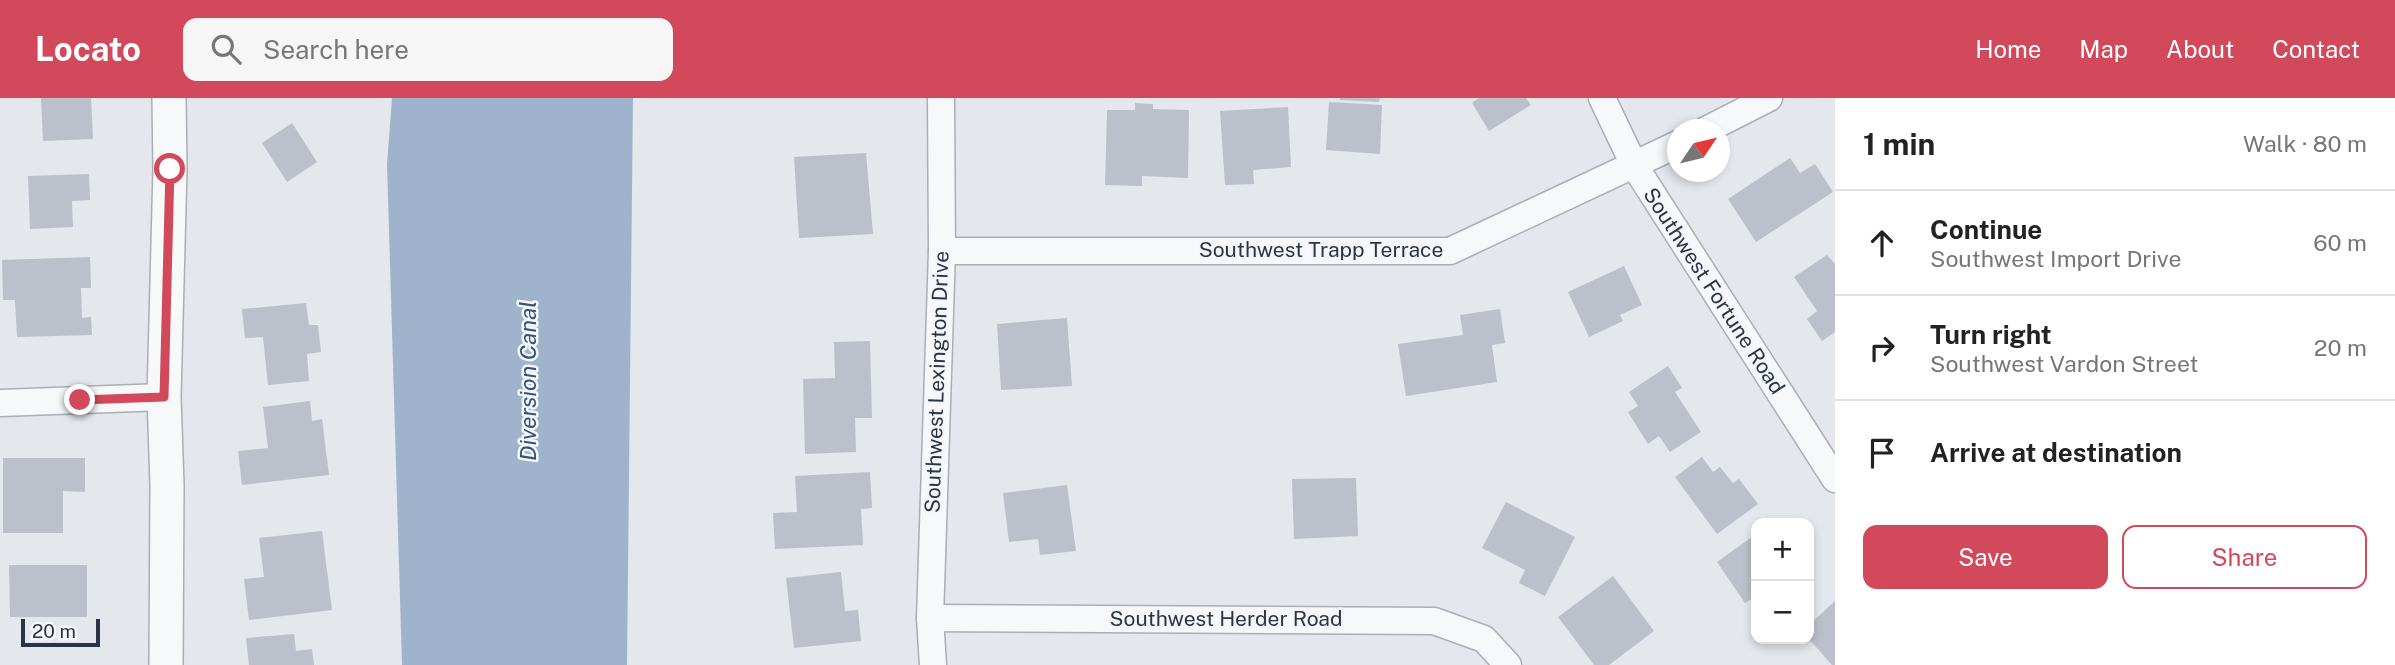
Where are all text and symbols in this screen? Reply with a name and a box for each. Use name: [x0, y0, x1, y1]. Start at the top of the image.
search box: [183, 18, 673, 81]
text: Locato: [35, 30, 141, 68]
icon: search: [207, 30, 245, 68]
text: Search here: [263, 34, 409, 65]
text: Home: [1975, 35, 2041, 63]
text: Map: [2079, 35, 2128, 63]
text: About: [2166, 35, 2234, 63]
text: Contact: [2272, 35, 2360, 63]
north arrow: [1667, 119, 1730, 182]
text: 1 min: [1863, 126, 1935, 162]
text: Walk · 80 m: [2243, 130, 2367, 157]
route start: [154, 153, 185, 184]
street label: Southwest Fortune Road: [1638, 183, 1790, 398]
text: Continue: [1930, 214, 2042, 245]
icon: ahead: [1863, 224, 1901, 262]
text: 60 m: [2313, 229, 2367, 256]
street label: Southwest Trapp Terrace: [1199, 237, 1443, 262]
text: Southwest Import Drive: [1930, 245, 2181, 272]
street label: Southwest Lexington Drive: [919, 251, 954, 513]
water label: Diversion Canal: [514, 301, 541, 461]
text: Turn right: [1930, 319, 2052, 350]
icon: right: [1863, 329, 1901, 367]
text: 20 m: [2314, 334, 2367, 361]
text: Southwest Vardon Street: [1930, 350, 2198, 377]
route end: [64, 384, 95, 415]
icon: arrive: [1863, 434, 1901, 472]
text: Arrive at destination: [1930, 437, 2182, 468]
map controls: [1751, 518, 1814, 644]
button: +: [1751, 518, 1814, 581]
button: Save: [1863, 525, 2108, 589]
button: Share: [2122, 525, 2367, 589]
button: −: [1751, 581, 1814, 644]
street label: Southwest Herder Road: [1109, 606, 1343, 631]
scale bar: [21, 616, 100, 648]
text: 20 m: [32, 620, 76, 642]

